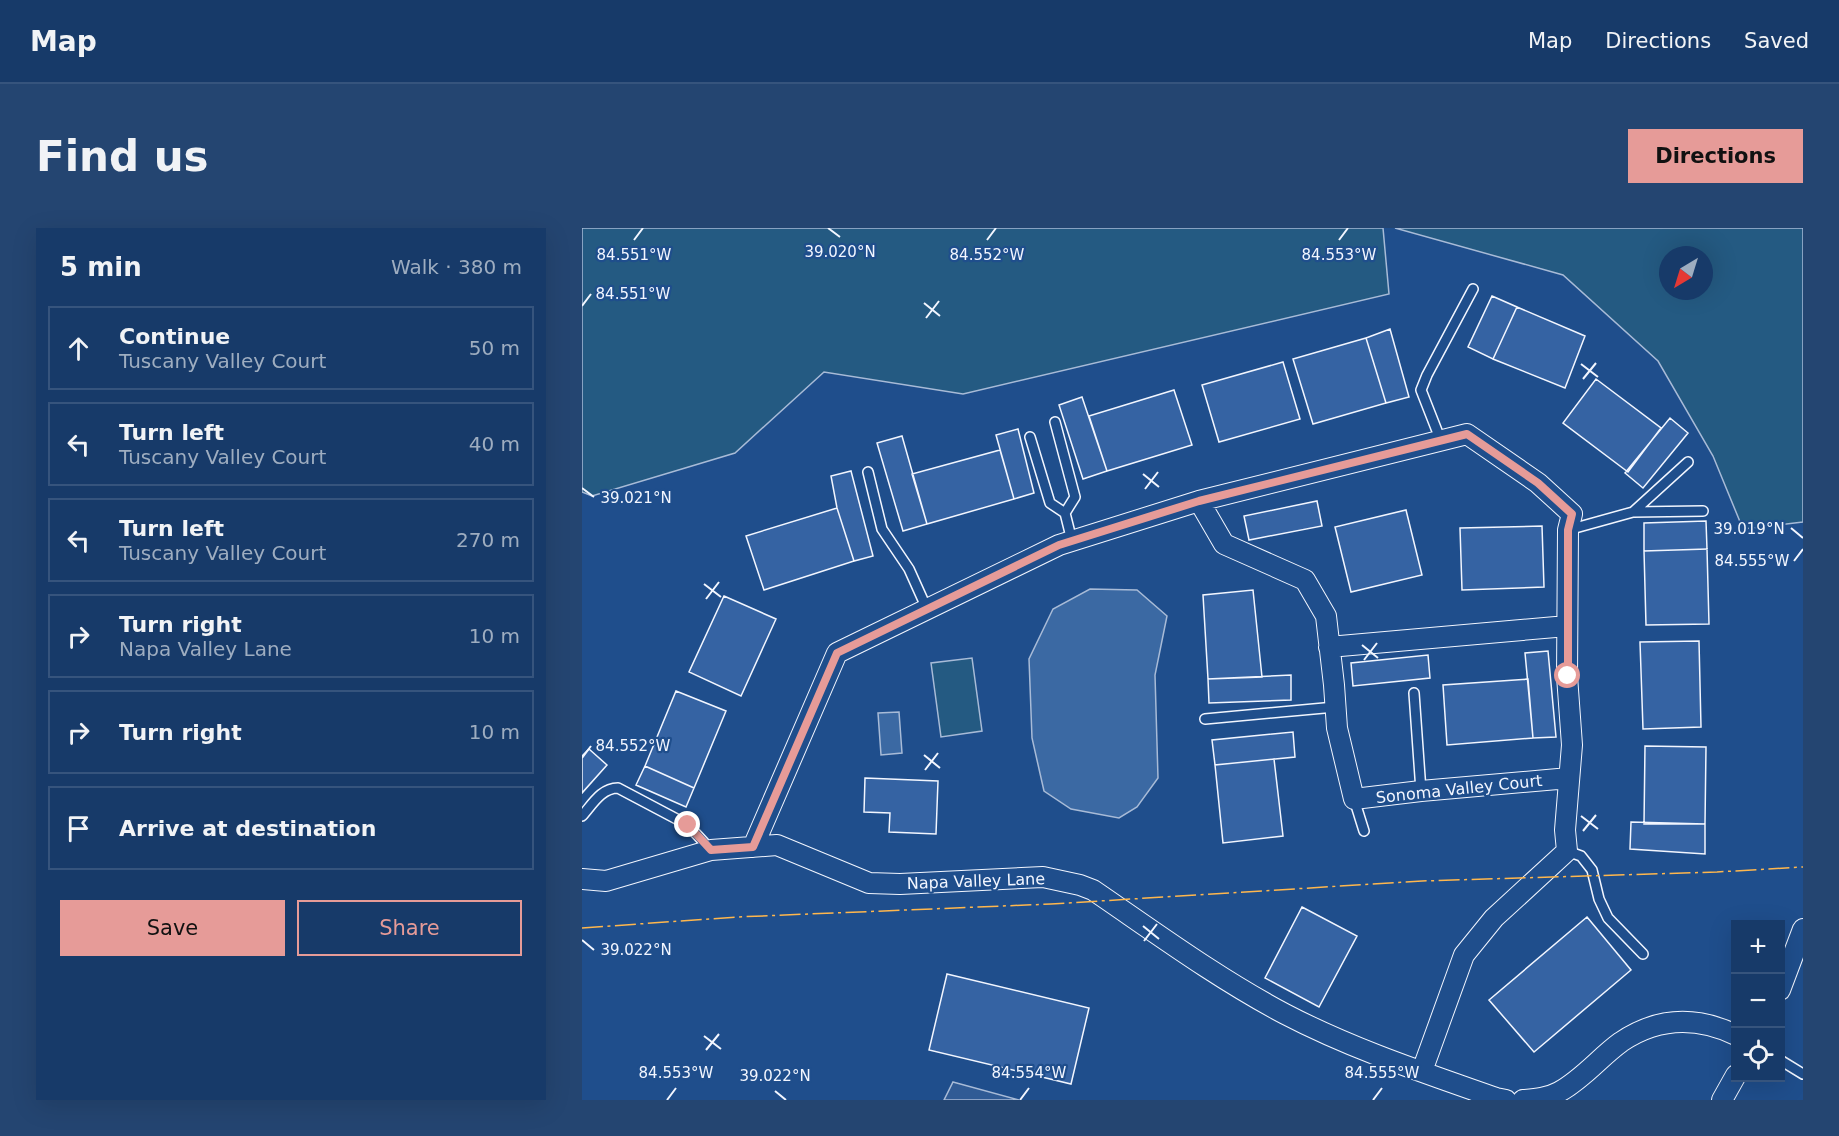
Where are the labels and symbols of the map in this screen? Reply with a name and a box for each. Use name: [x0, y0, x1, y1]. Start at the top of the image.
text: 39.020°N: [804, 243, 876, 261]
text: 84.551°W: [597, 246, 672, 264]
text: 84.552°W: [950, 246, 1025, 264]
text: 84.553°W: [1302, 246, 1377, 264]
north arrow: [1659, 246, 1713, 300]
text: 84.551°W: [596, 285, 671, 303]
text: 39.021°N: [600, 489, 672, 507]
text: 39.019°N: [1713, 520, 1785, 538]
text: 84.555°W: [1715, 552, 1790, 570]
route start: [1554, 662, 1580, 688]
text: 84.552°W: [596, 737, 671, 755]
street label: Sonoma Valley Court: [1375, 771, 1543, 807]
route end: [674, 811, 700, 837]
street label: Napa Valley Lane: [907, 869, 1045, 893]
text: 39.022°N: [600, 941, 672, 959]
text: 84.553°W: [639, 1064, 714, 1082]
text: 84.554°W: [992, 1064, 1067, 1082]
text: 84.555°W: [1345, 1064, 1420, 1082]
text: 39.022°N: [739, 1067, 811, 1085]

